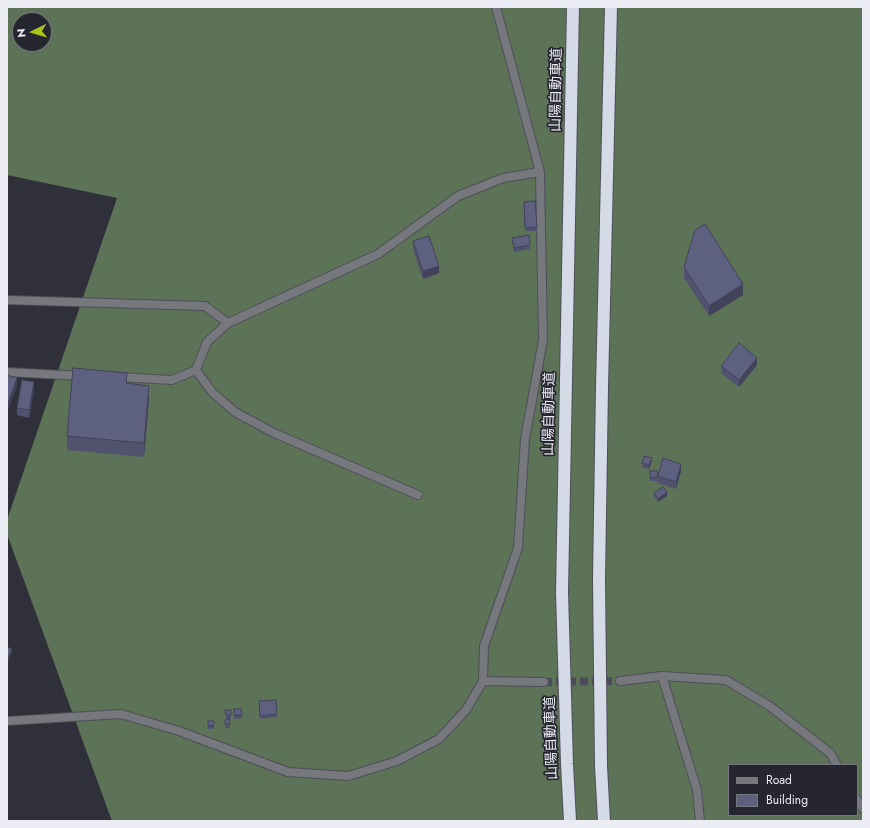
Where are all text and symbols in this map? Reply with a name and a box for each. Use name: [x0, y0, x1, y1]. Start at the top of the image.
north arrow: [12, 12, 52, 52]
text: N: [13, 28, 29, 38]
street label: 山陽自動車道: [548, 48, 566, 132]
street label: 山陽自動車道: [541, 372, 559, 456]
street label: 山陽自動車道: [542, 696, 562, 780]
legend: [728, 764, 858, 816]
text: Road: [766, 771, 792, 789]
text: Building: [766, 791, 808, 809]

